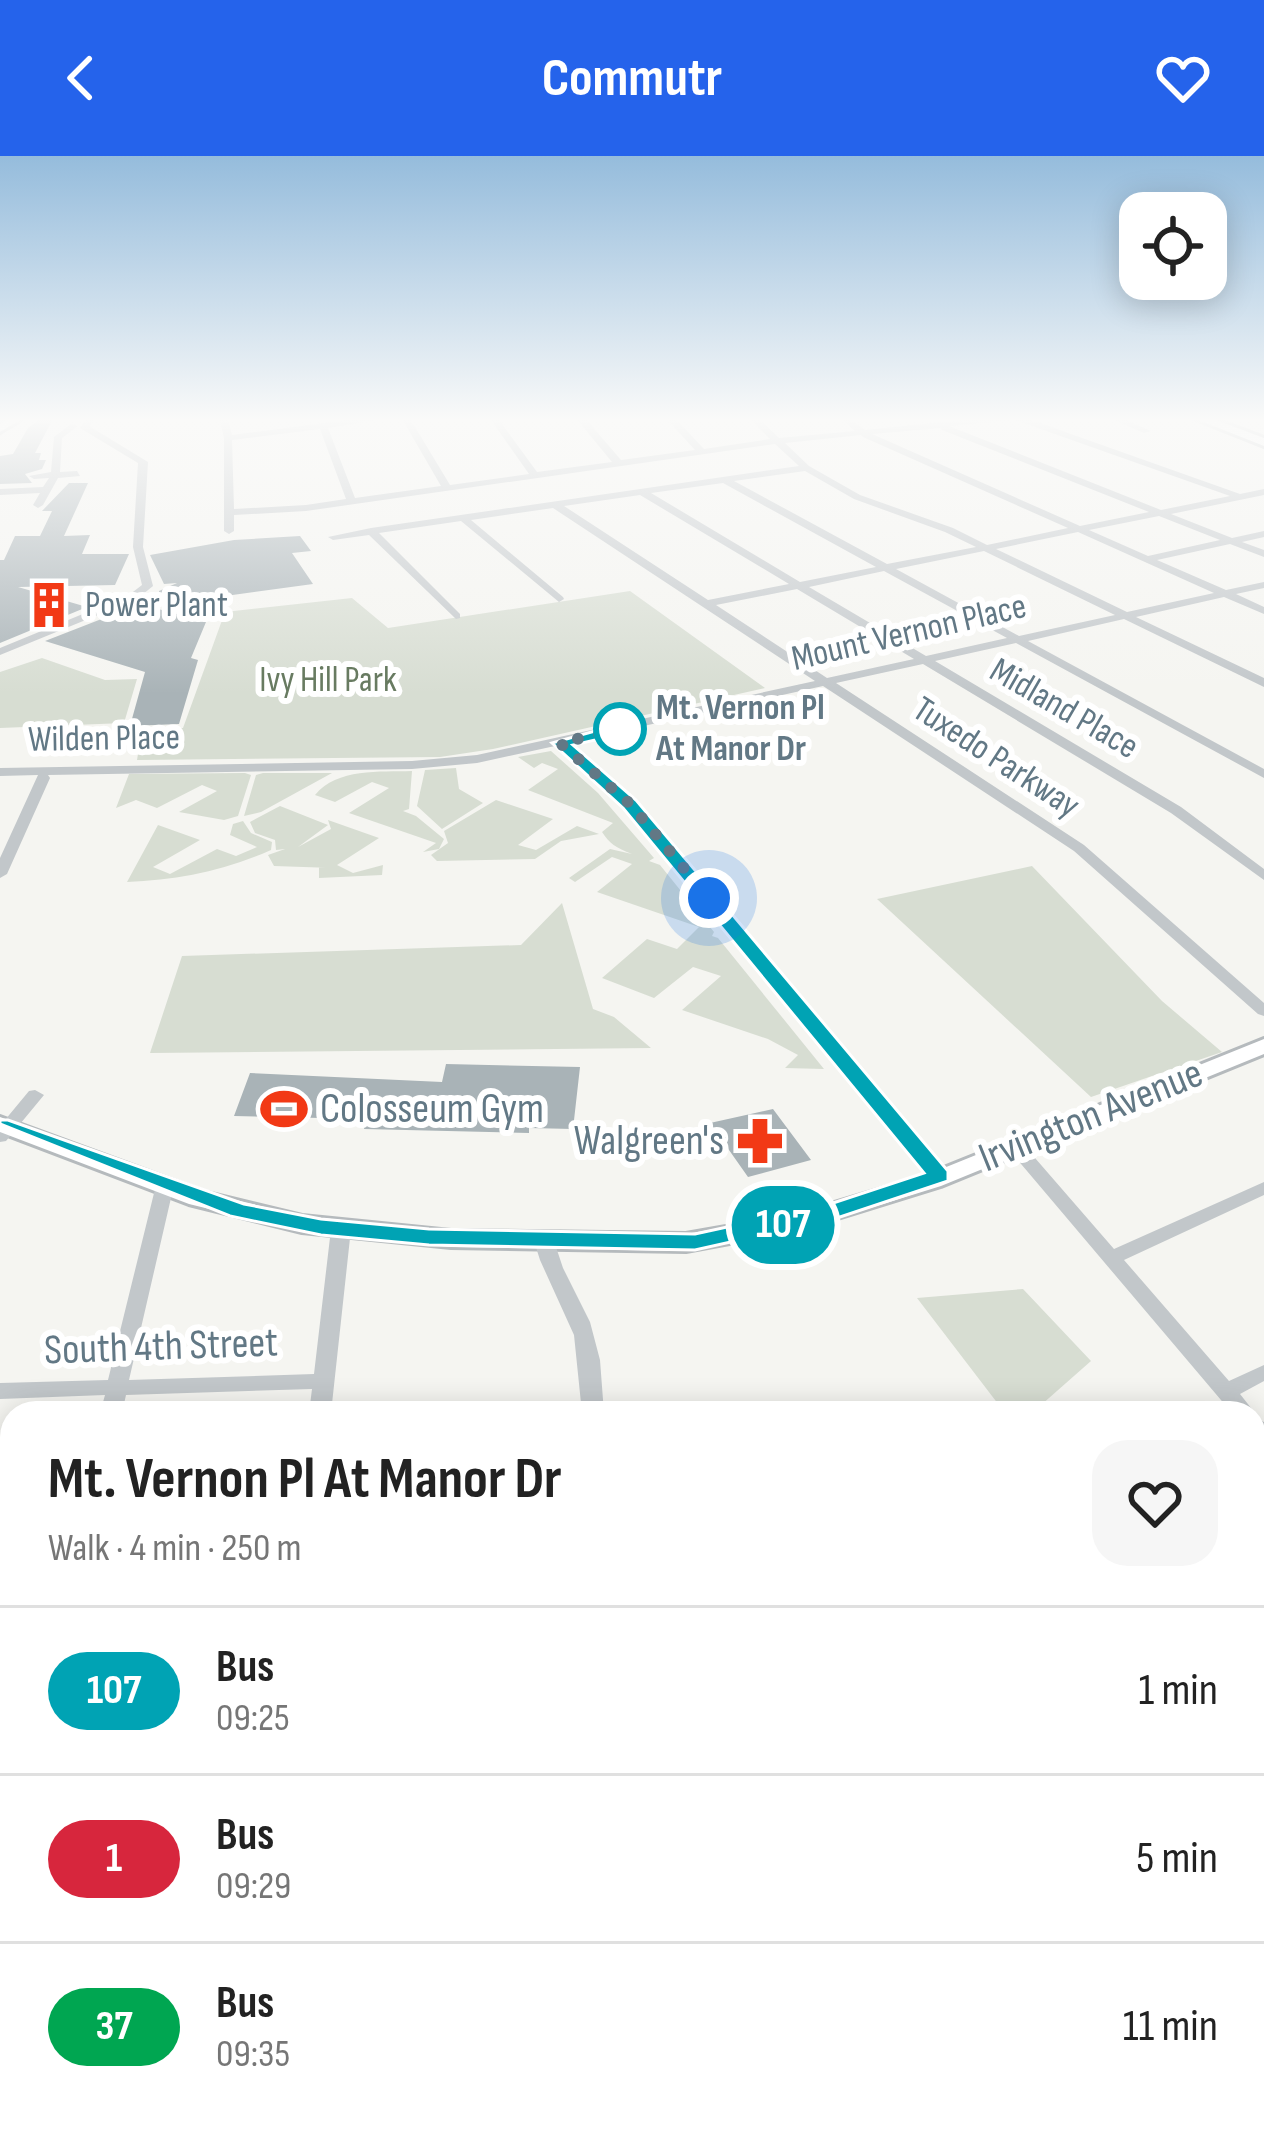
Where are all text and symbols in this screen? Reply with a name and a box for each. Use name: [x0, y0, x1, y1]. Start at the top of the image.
icon: back: [48, 45, 114, 111]
icon: heart: [1150, 45, 1216, 111]
text: Commutr: [542, 46, 722, 111]
map controls: [1119, 192, 1227, 300]
button: locate: [1119, 192, 1227, 300]
building icon: Power Plant: [24, 580, 74, 630]
place label: Power Plant: [85, 584, 228, 627]
street label: Mount Vernon Place: [787, 585, 1031, 681]
street label: Midland Place: [982, 649, 1146, 769]
park label: Ivy Hill Park: [259, 659, 397, 702]
place label: Mt. Vernon Pl At Manor Dr: [655, 687, 825, 771]
street label: Tuxedo Parkway: [905, 688, 1087, 828]
marker: Mt. Vernon Pl At Manor Dr: [595, 704, 645, 754]
street label: Wilden Place: [28, 716, 180, 762]
your location: [679, 868, 739, 928]
street label: Irvington Avenue: [972, 1048, 1210, 1184]
sports icon: Colosseum Gym: [259, 1084, 309, 1134]
place label: Colosseum Gym: [320, 1084, 544, 1135]
place label: Walgreen's: [574, 1116, 724, 1167]
pharmacy icon: Walgreen's: [735, 1116, 785, 1166]
line badge: 107: [714, 1186, 852, 1264]
text: 107: [756, 1199, 810, 1250]
street label: South 4th Street: [43, 1317, 279, 1377]
button: heart: [1092, 1440, 1218, 1566]
text: Mt. Vernon Pl At Manor Dr: [48, 1446, 562, 1514]
text: Walk · 4 min · 250 m: [48, 1525, 302, 1572]
text: Bus: [216, 1640, 274, 1695]
text: 1 min: [1139, 1663, 1218, 1718]
text: 107: [87, 1665, 141, 1716]
text: 09:25: [216, 1695, 290, 1742]
text: Bus: [216, 1808, 274, 1863]
text: 5 min: [1136, 1831, 1218, 1886]
text: 1: [106, 1833, 122, 1884]
text: 09:29: [216, 1863, 291, 1910]
text: Bus: [216, 1976, 274, 2031]
text: 11 min: [1123, 1999, 1218, 2054]
text: 37: [95, 2001, 133, 2052]
text: 09:35: [216, 2031, 290, 2078]

